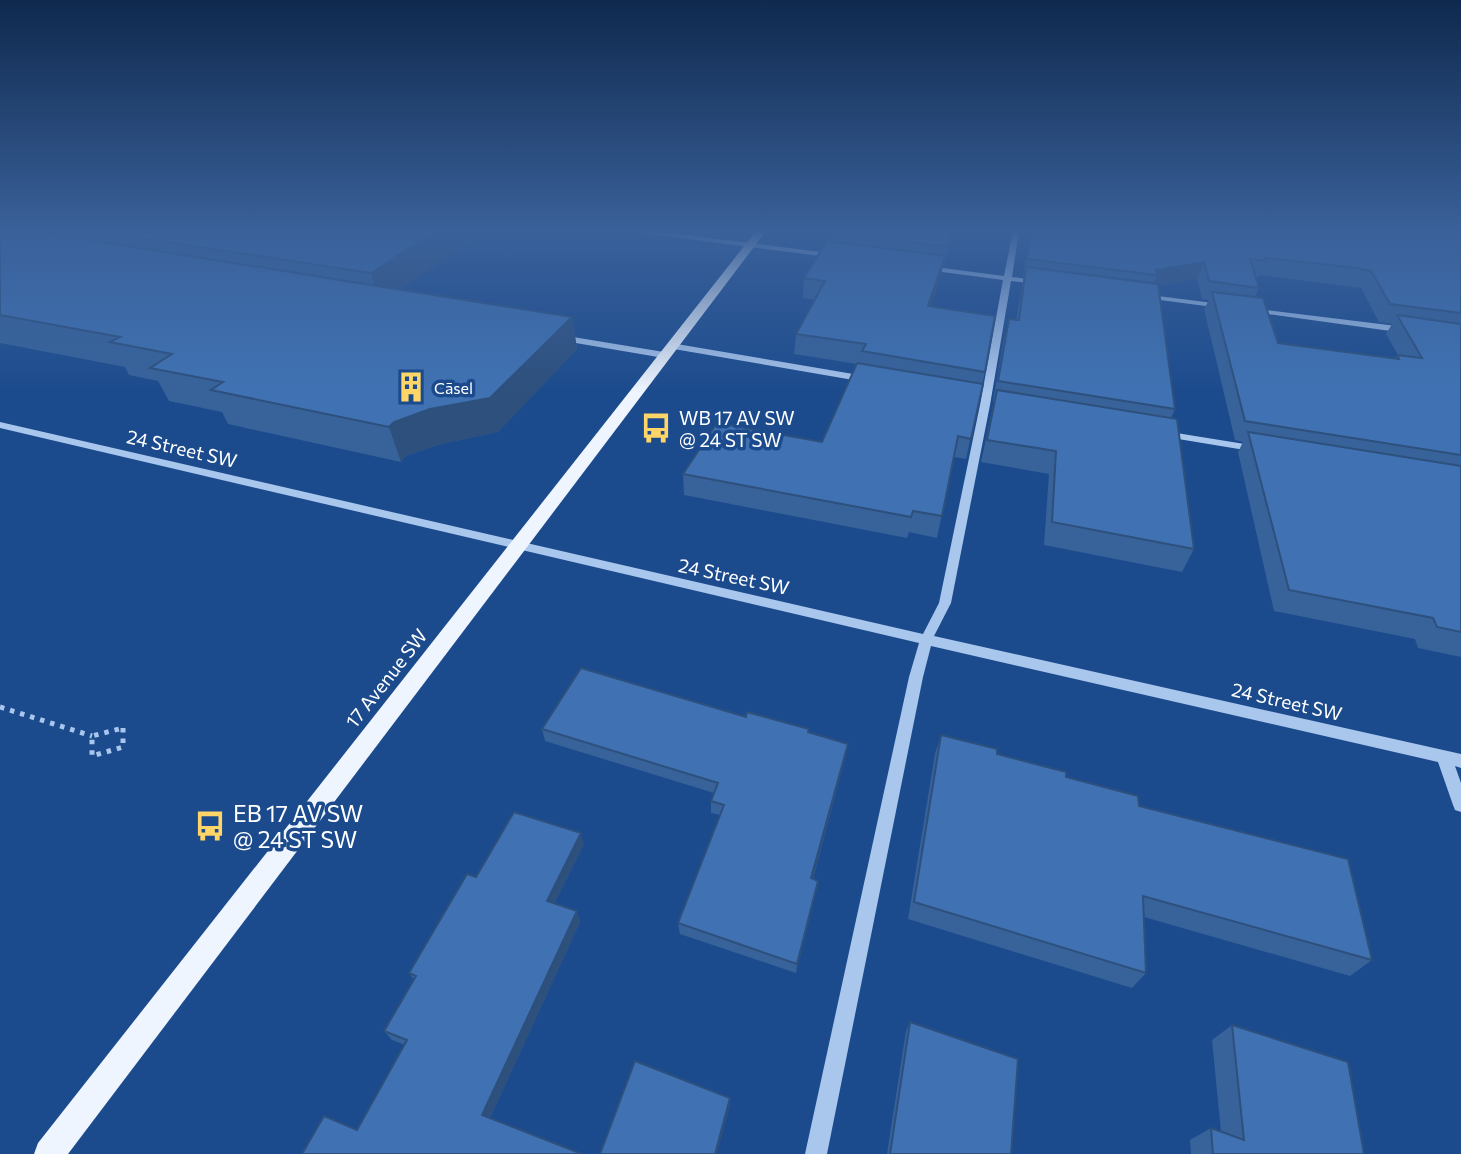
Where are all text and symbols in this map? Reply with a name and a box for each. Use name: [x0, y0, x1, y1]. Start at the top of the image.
building icon: Cāsel: [394, 370, 428, 404]
place label: Cāsel: [434, 378, 473, 397]
place label: WB 17 AV SW @ 24 ST SW: [679, 406, 795, 451]
bus stop icon: WB 17 AV SW @ 24 ST SW: [639, 411, 673, 445]
street label: 24 Street SW: [124, 424, 240, 472]
street label: 24 Street SW: [676, 553, 792, 599]
street label: 17 Avenue SW: [340, 624, 432, 732]
street label: 24 Street SW: [1229, 677, 1345, 725]
place label: EB 17 AV SW @ 24 ST SW: [233, 799, 363, 853]
bus stop icon: EB 17 AV SW @ 24 ST SW: [193, 809, 227, 843]

